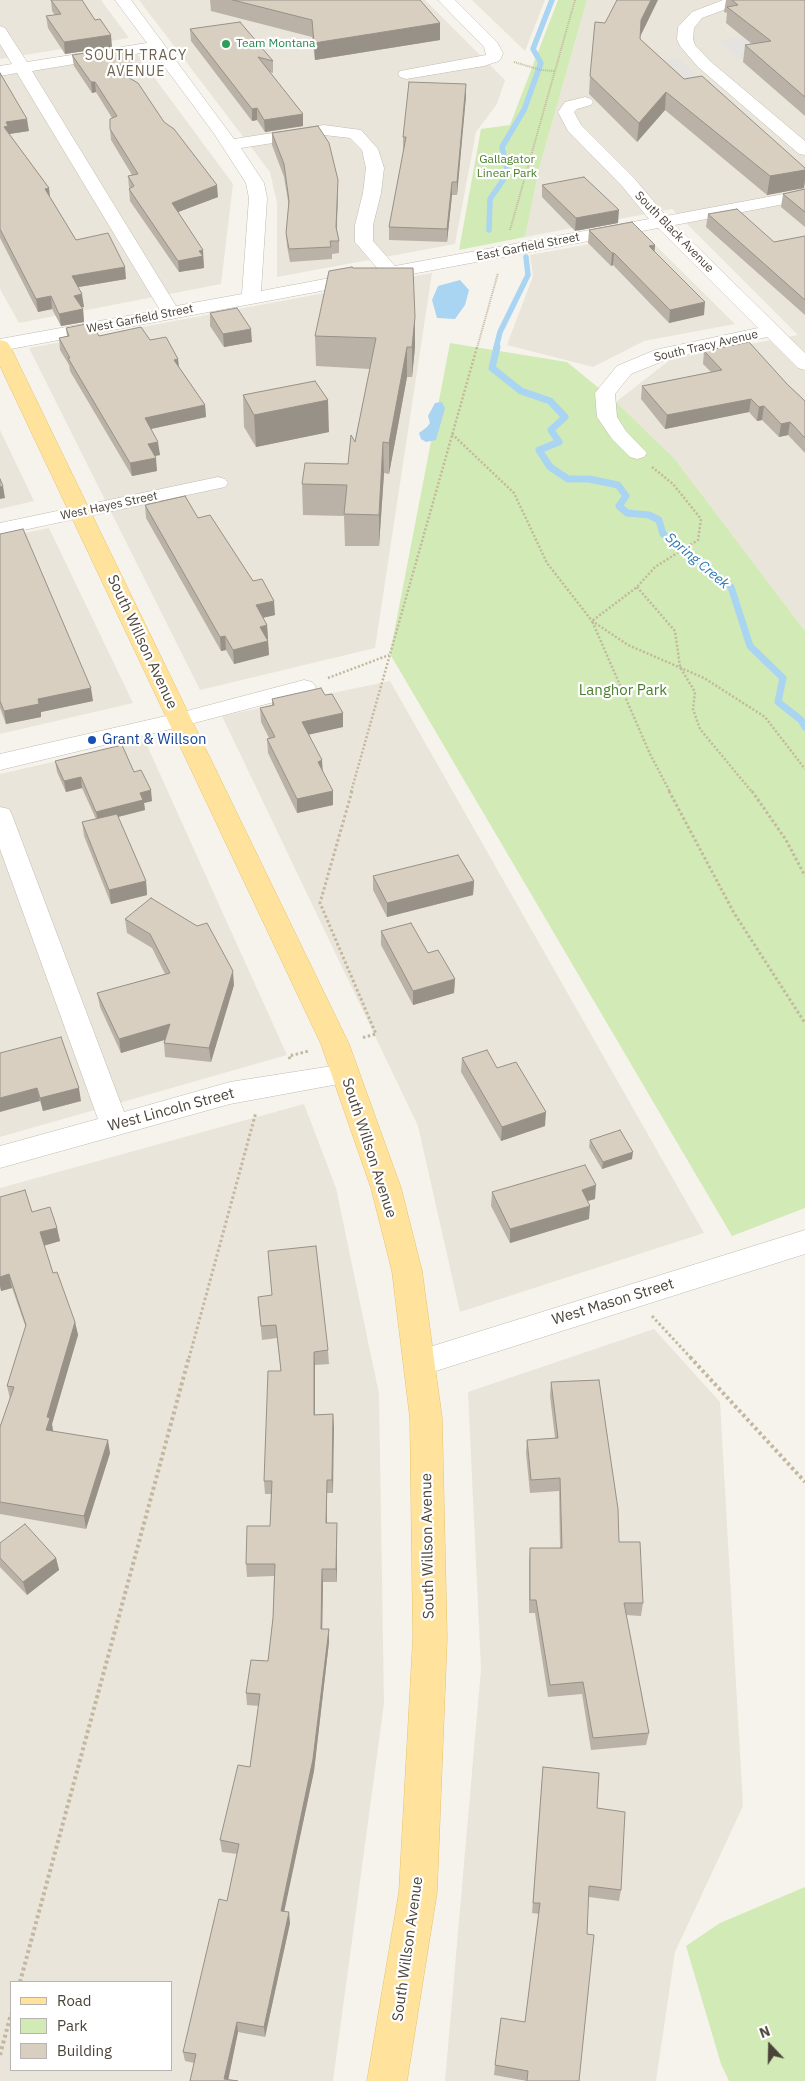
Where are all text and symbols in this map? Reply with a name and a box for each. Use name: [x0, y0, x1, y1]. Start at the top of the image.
place label: Team Montana: [236, 37, 316, 51]
marker: Team Montana: [220, 38, 232, 50]
district label: SOUTH TRACY AVENUE: [83, 48, 189, 80]
park label: Gallagator Linear Park: [477, 153, 537, 181]
street label: South Black Avenue: [632, 188, 716, 276]
street label: East Garfield Street: [475, 230, 581, 264]
street label: West Garfield Street: [85, 302, 195, 336]
street label: South Tracy Avenue: [653, 327, 759, 365]
street label: West Hayes Street: [59, 489, 159, 523]
water label: Spring Creek: [662, 529, 732, 593]
street label: South Willson Avenue: [103, 572, 181, 712]
park label: Langhor Park: [579, 682, 667, 700]
place label: Grant & Willson: [102, 731, 207, 749]
marker: Grant & Willson: [86, 734, 98, 746]
street label: South Willson Avenue: [338, 1076, 400, 1220]
street label: West Lincoln Street: [106, 1084, 236, 1136]
street label: West Mason Street: [550, 1275, 676, 1329]
street label: South Willson Avenue: [418, 1473, 438, 1619]
street label: South Willson Avenue: [389, 1875, 427, 2023]
legend: [10, 1981, 172, 2071]
text: Road: [57, 1991, 92, 2010]
text: Park: [57, 2016, 87, 2035]
north arrow: [745, 2021, 795, 2071]
text: N: [757, 2022, 773, 2042]
text: Building: [57, 2041, 112, 2060]

